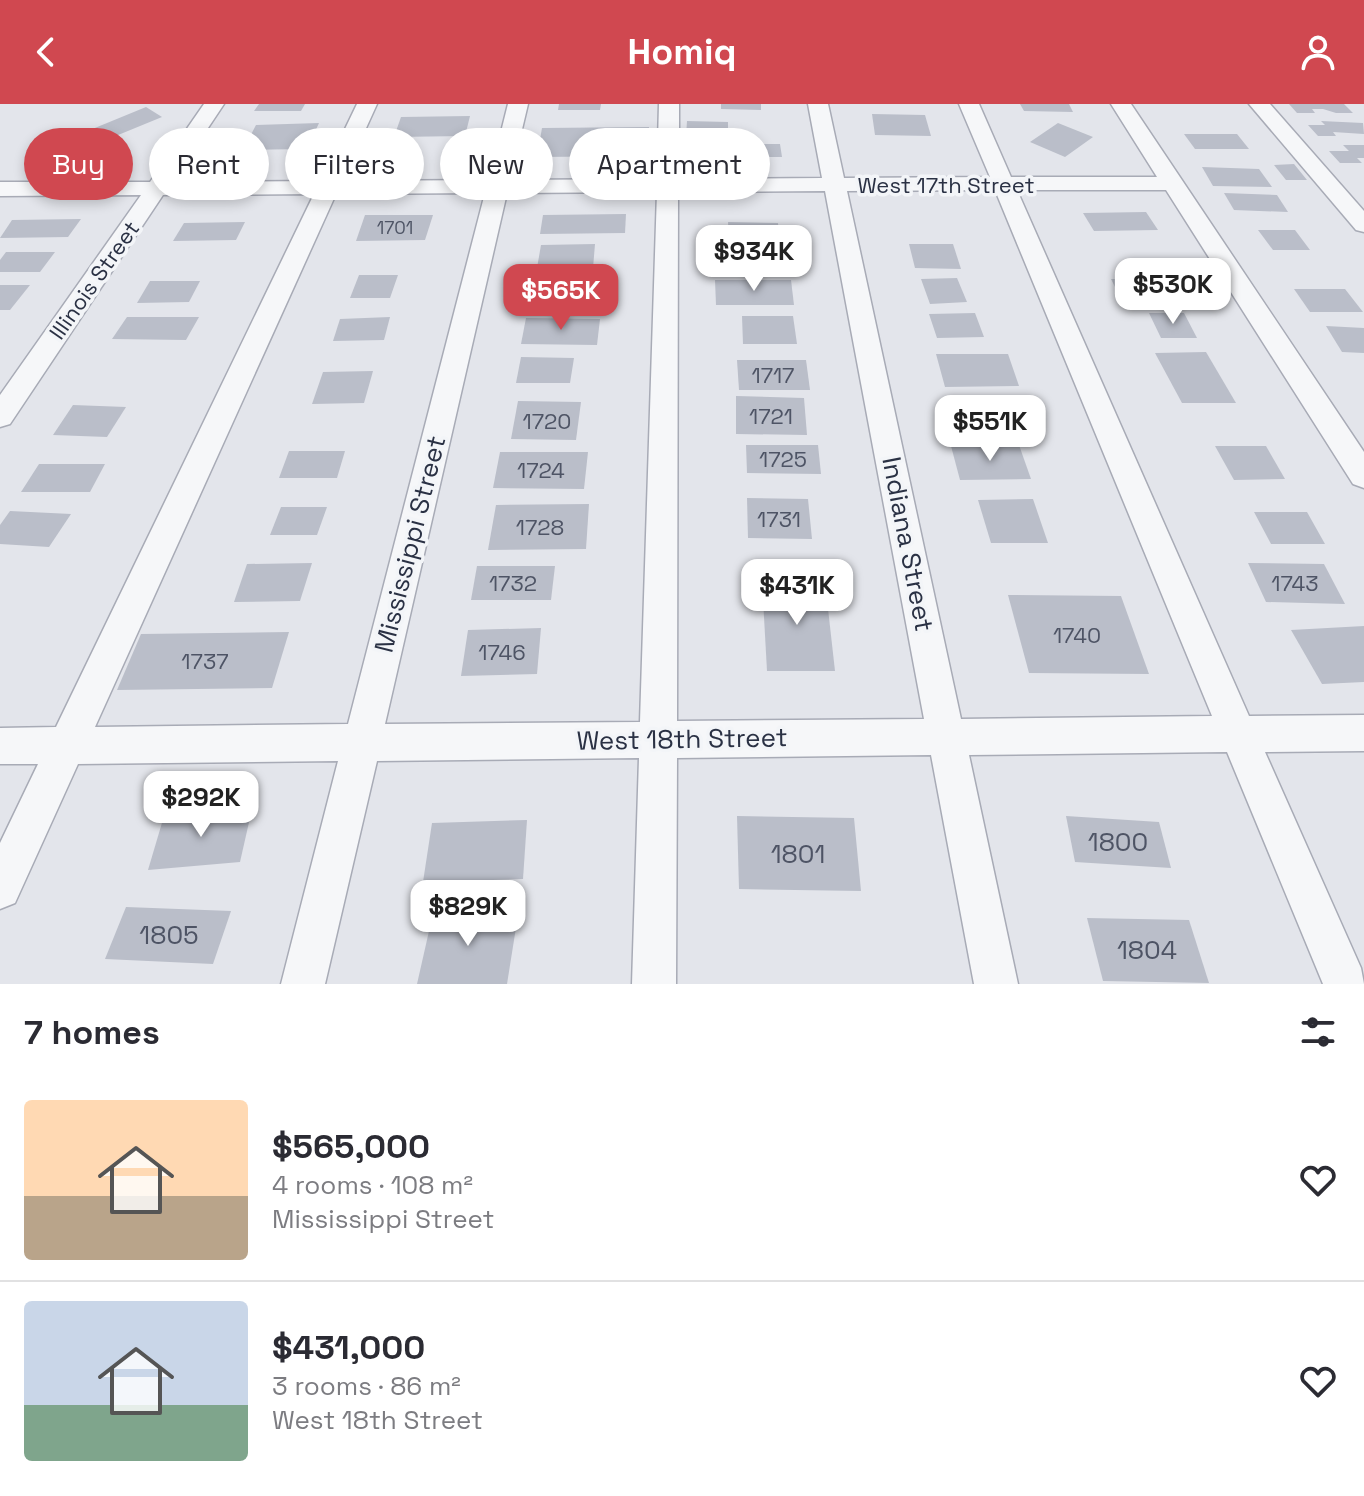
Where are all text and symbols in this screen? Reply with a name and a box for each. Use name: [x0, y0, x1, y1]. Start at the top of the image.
text: Homiq: [628, 29, 736, 75]
icon: back: [24, 30, 68, 74]
icon: person: [1296, 30, 1340, 74]
chip: Buy: [24, 128, 133, 200]
chip: Rent: [149, 128, 269, 200]
chip: Filters: [285, 128, 424, 200]
chip: New: [440, 128, 553, 200]
chip: Apartment: [569, 128, 770, 200]
street label: West 17th Street: [857, 171, 1035, 199]
street label: Illinois Street: [43, 215, 145, 345]
house number: 1701: [377, 216, 413, 239]
pin: $934K: [698, 225, 810, 293]
text: $934K: [714, 234, 794, 268]
pin: $530K: [1117, 258, 1229, 326]
pin: $565K: [505, 264, 617, 332]
text: $530K: [1133, 267, 1213, 301]
text: $565K: [521, 273, 601, 307]
house number: 1717: [752, 361, 795, 389]
pin: $551K: [934, 395, 1046, 463]
house number: 1721: [749, 402, 793, 430]
text: $551K: [953, 404, 1027, 438]
house number: 1720: [523, 407, 571, 435]
street label: Mississippi Street: [367, 432, 453, 656]
house number: 1725: [759, 445, 807, 473]
street label: Indiana Street: [874, 454, 942, 634]
house number: 1724: [517, 456, 565, 484]
house number: 1731: [757, 505, 801, 533]
house number: 1728: [516, 513, 564, 541]
pin: $431K: [741, 559, 853, 627]
text: $431K: [759, 568, 835, 602]
house number: 1732: [489, 569, 537, 597]
house number: 1743: [1271, 569, 1319, 597]
house number: 1740: [1053, 621, 1101, 649]
house number: 1746: [478, 638, 526, 666]
house number: 1737: [181, 647, 229, 675]
street label: West 18th Street: [576, 720, 788, 758]
pin: $292K: [145, 771, 257, 839]
text: $292K: [162, 780, 240, 814]
house number: 1800: [1088, 825, 1148, 859]
house number: 1801: [771, 837, 825, 871]
pin: $829K: [412, 880, 524, 948]
text: $829K: [428, 889, 508, 923]
house number: 1805: [139, 918, 199, 952]
house number: 1804: [1117, 933, 1177, 967]
icon: filters: [1296, 1010, 1340, 1054]
text: 7 homes: [24, 1011, 160, 1054]
text: $565,000: [272, 1125, 430, 1168]
icon: home: [88, 1132, 184, 1228]
icon: heart: [1296, 1158, 1340, 1202]
text: 4 rooms · 108 m²: [272, 1168, 473, 1202]
text: Mississippi Street: [272, 1202, 494, 1236]
text: $431,000: [272, 1326, 425, 1369]
icon: home: [88, 1333, 184, 1429]
icon: heart: [1296, 1359, 1340, 1403]
text: 3 rooms · 86 m²: [272, 1369, 461, 1403]
text: West 18th Street: [272, 1403, 483, 1437]

